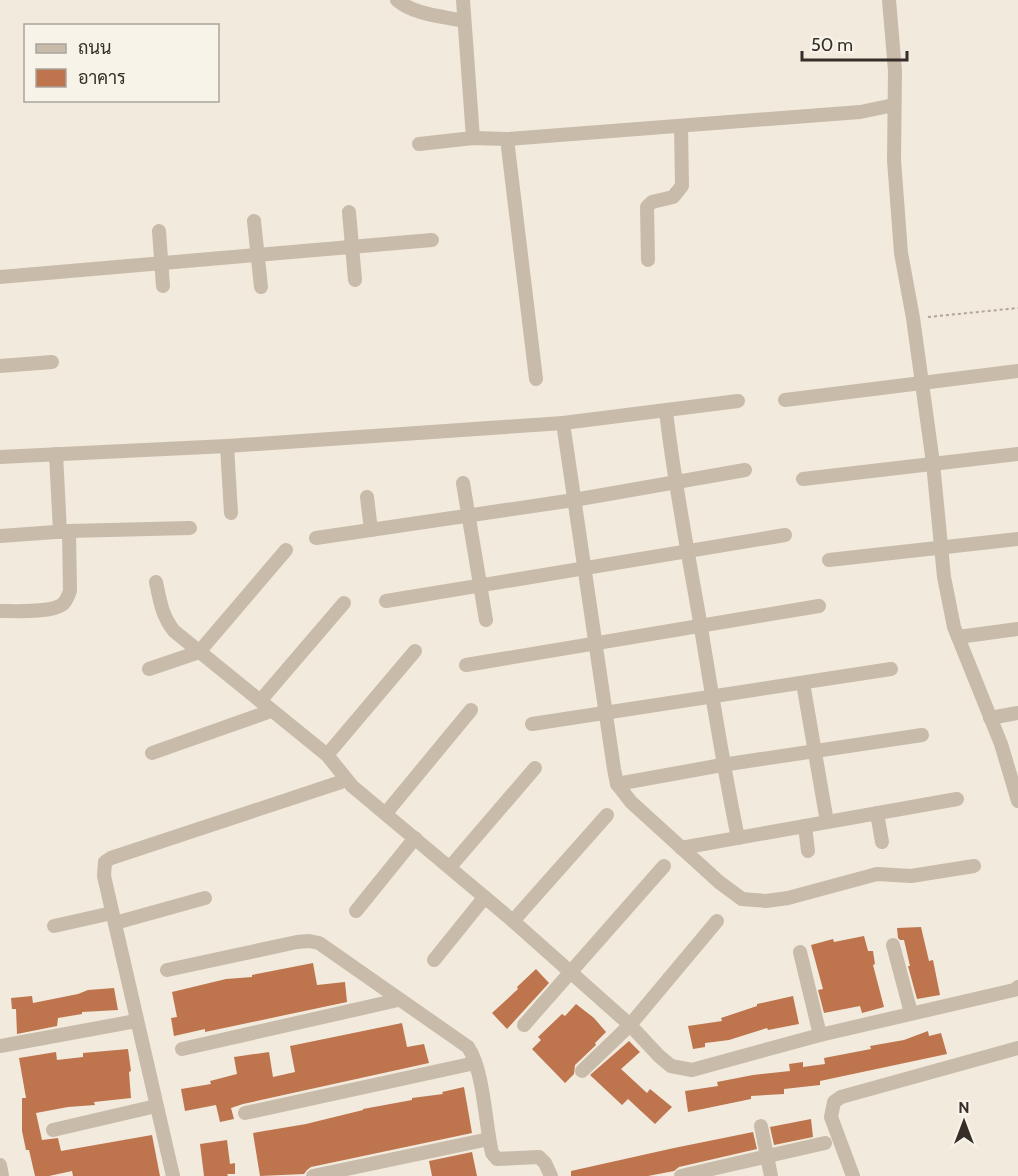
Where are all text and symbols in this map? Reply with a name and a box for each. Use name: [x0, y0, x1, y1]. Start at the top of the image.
legend: [24, 24, 219, 102]
scale bar: [802, 24, 907, 62]
text: 50 m: [811, 34, 853, 56]
text: ถนน: [78, 37, 111, 59]
text: อาคาร: [78, 67, 126, 89]
north arrow: [934, 1092, 994, 1152]
text: N: [958, 1098, 970, 1117]

